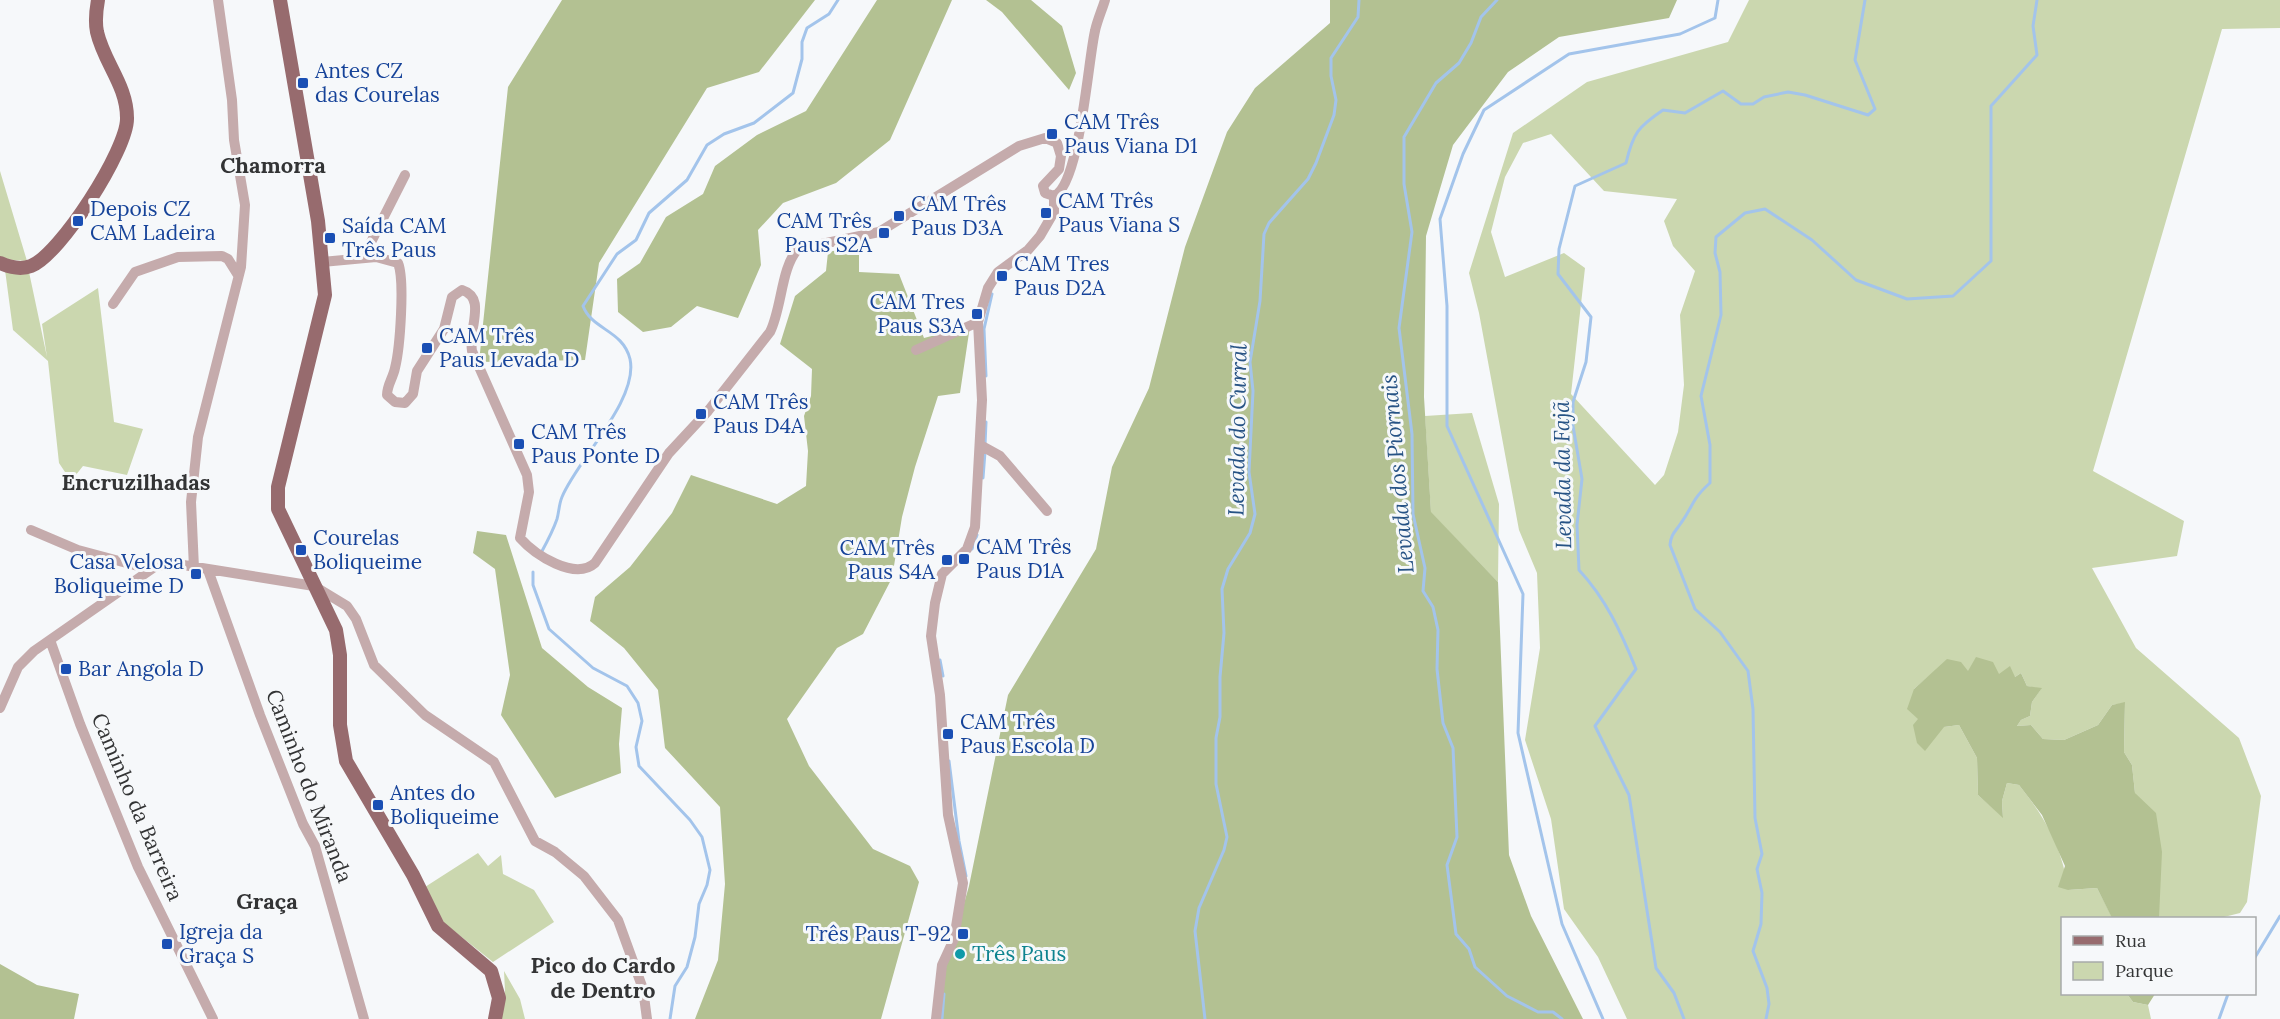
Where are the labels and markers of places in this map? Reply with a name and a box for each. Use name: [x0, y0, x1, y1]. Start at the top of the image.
place label: Antes CZ das Courelas: [314, 57, 440, 108]
marker: Antes CZ das Courelas: [296, 76, 310, 90]
place label: CAM Três Paus Viana D1: [1064, 108, 1198, 159]
marker: CAM Três Paus Viana D1: [1045, 127, 1059, 141]
place label: CAM Três Paus Viana S: [1058, 187, 1180, 238]
place label: CAM Três Paus D3A: [911, 190, 1007, 241]
place label: Depois CZ CAM Ladeira: [90, 195, 216, 246]
marker: CAM Três Paus Viana S: [1039, 206, 1053, 220]
place label: CAM Três Paus S2A: [776, 207, 873, 258]
marker: CAM Três Paus D3A: [892, 209, 906, 223]
place label: Saída CAM Três Paus: [342, 212, 446, 263]
marker: Depois CZ CAM Ladeira: [71, 214, 85, 228]
marker: CAM Três Paus S2A: [877, 226, 891, 240]
marker: Saída CAM Três Paus: [323, 231, 337, 245]
place label: CAM Tres Paus D2A: [1014, 250, 1110, 301]
marker: CAM Tres Paus D2A: [995, 269, 1009, 283]
place label: CAM Tres Paus S3A: [869, 288, 966, 339]
marker: CAM Tres Paus S3A: [970, 307, 984, 321]
place label: CAM Três Paus Levada D: [439, 322, 579, 373]
marker: CAM Três Paus Levada D: [420, 341, 434, 355]
place label: CAM Três Paus D4A: [713, 388, 809, 439]
marker: CAM Três Paus D4A: [694, 407, 708, 421]
place label: CAM Três Paus Ponte D: [531, 418, 660, 469]
marker: CAM Três Paus Ponte D: [512, 437, 526, 451]
place label: Courelas Boliqueime: [313, 524, 422, 575]
place label: CAM Três Paus D1A: [976, 533, 1072, 584]
place label: CAM Três Paus S4A: [839, 534, 936, 585]
marker: Courelas Boliqueime: [294, 543, 308, 557]
place label: Casa Velosa Boliqueime D: [54, 548, 184, 599]
marker: CAM Três Paus D1A: [957, 552, 971, 566]
marker: CAM Três Paus S4A: [940, 553, 954, 567]
marker: Casa Velosa Boliqueime D: [189, 567, 203, 581]
place label: Bar Angola D: [78, 655, 204, 682]
marker: Bar Angola D: [59, 662, 73, 676]
place label: CAM Três Paus Escola D: [960, 708, 1095, 759]
marker: CAM Três Paus Escola D: [941, 727, 955, 741]
place label: Antes do Boliqueime: [389, 779, 499, 830]
marker: Antes do Boliqueime: [371, 798, 385, 812]
place label: Igreja da Graça S: [179, 918, 263, 969]
place label: Três Paus T-92: [805, 920, 951, 947]
marker: Três Paus T-92: [956, 927, 970, 941]
marker: Igreja da Graça S: [160, 937, 174, 951]
place label: Três Paus: [972, 940, 1066, 967]
marker: Três Paus: [953, 947, 967, 961]

